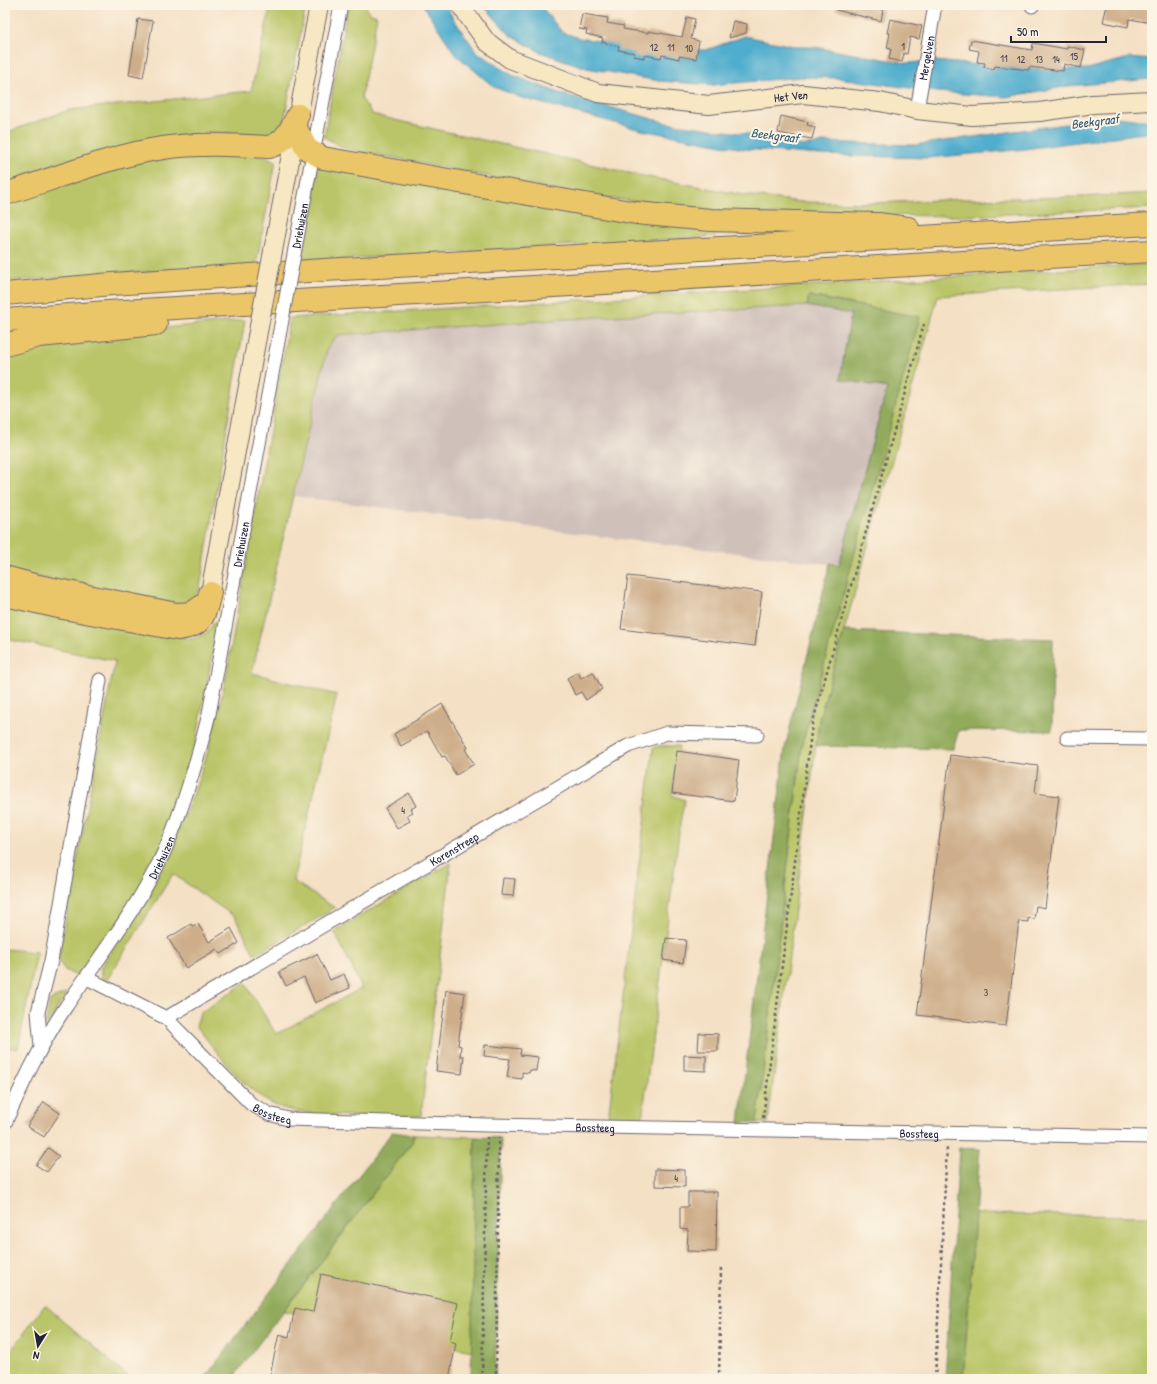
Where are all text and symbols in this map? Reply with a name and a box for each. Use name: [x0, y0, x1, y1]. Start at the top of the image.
scale bar: [1011, 18, 1106, 44]
text: 50 m: [1017, 23, 1038, 40]
street label: Mergelven: [914, 34, 938, 81]
house number: 1: [901, 40, 905, 53]
house number: 12: [650, 41, 658, 54]
house number: 11: [667, 41, 675, 54]
house number: 10: [685, 42, 694, 55]
house number: 15: [1070, 50, 1079, 63]
house number: 11: [1000, 52, 1008, 65]
house number: 12: [1017, 53, 1025, 66]
house number: 13: [1035, 53, 1044, 66]
house number: 14: [1052, 53, 1060, 66]
street label: Het Ven: [773, 86, 809, 106]
water label: Beekgraaf: [1070, 109, 1122, 134]
water label: Beekgraaf: [750, 123, 802, 148]
street label: Driehuizen: [287, 201, 312, 249]
street label: Driehuizen: [228, 520, 253, 568]
house number: 4: [401, 804, 405, 817]
street label: Korenstreep: [426, 828, 481, 870]
street label: Driehuizen: [144, 833, 179, 882]
house number: 3: [984, 986, 989, 999]
street label: Bossteeg: [250, 1098, 291, 1128]
street label: Bossteeg: [575, 1118, 615, 1136]
street label: Bossteeg: [899, 1124, 939, 1142]
house number: 4: [674, 1172, 678, 1185]
north arrow: [18, 1326, 58, 1366]
text: N: [32, 1348, 40, 1363]

